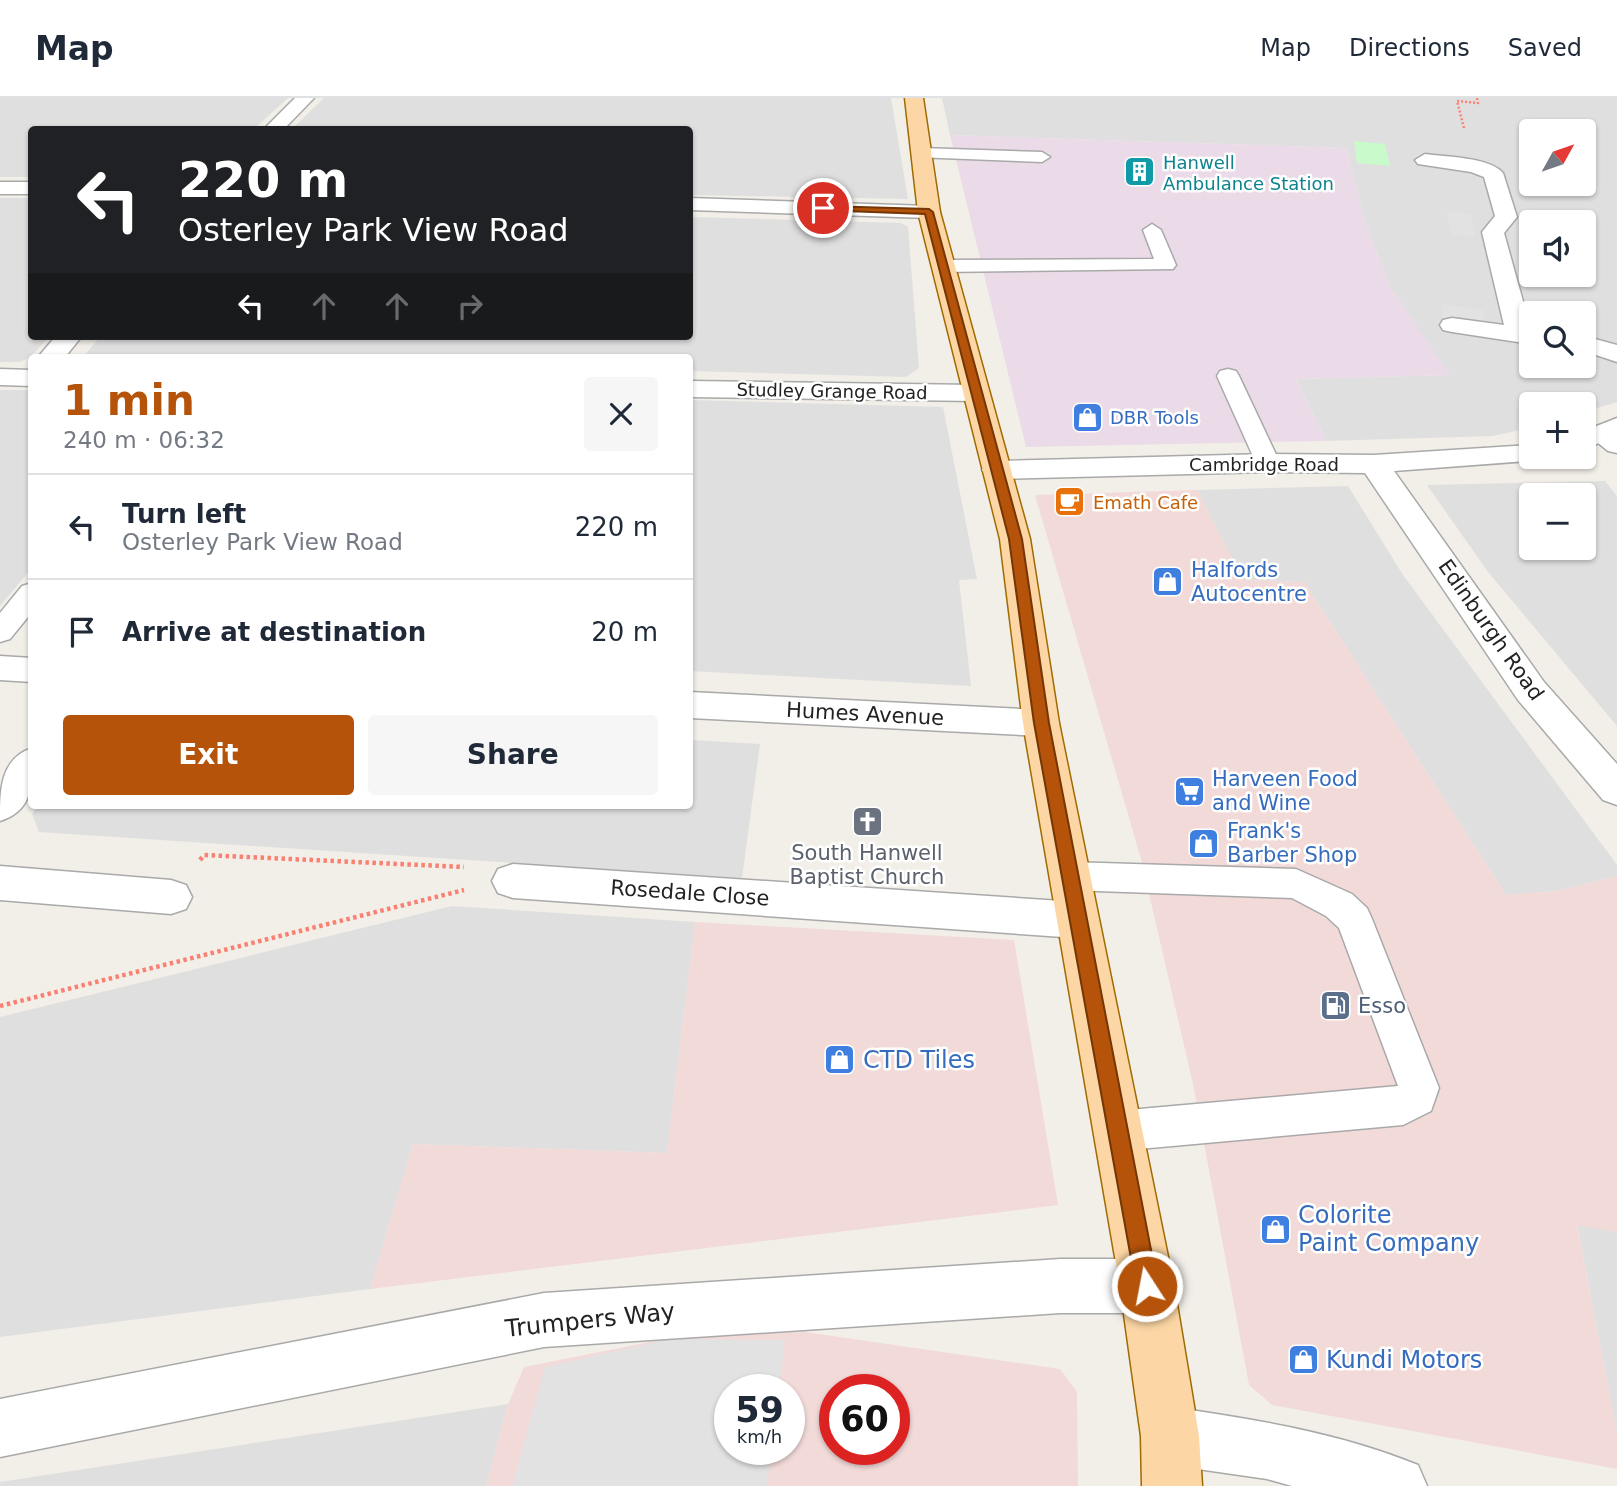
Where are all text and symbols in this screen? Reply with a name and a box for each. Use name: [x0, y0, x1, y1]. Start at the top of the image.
text: Map: [35, 29, 114, 68]
text: Map: [1260, 34, 1311, 62]
text: Directions: [1349, 34, 1470, 62]
text: Saved: [1508, 34, 1582, 62]
north arrow: [1519, 119, 1596, 196]
map controls: [1519, 119, 1596, 560]
text: 220 m: [178, 152, 348, 209]
place label: Hanwell Ambulance Station: [1163, 152, 1334, 194]
icon: left: [63, 154, 154, 245]
building icon: Hanwell Ambulance Station: [1123, 155, 1157, 189]
pin: [793, 178, 853, 238]
icon: arrive: [804, 189, 842, 227]
button: sound: [1519, 210, 1596, 287]
text: Osterley Park View Road: [178, 211, 569, 249]
icon: left: [232, 287, 270, 325]
icon: ahead: [305, 287, 343, 325]
icon: ahead: [378, 287, 416, 325]
icon: right: [451, 287, 489, 325]
button: search: [1519, 301, 1596, 378]
text: 1 min: [63, 376, 195, 425]
button: close: [584, 377, 658, 451]
street label: Studley Grange Road: [736, 379, 928, 403]
button: +: [1519, 392, 1596, 469]
shop icon: DBR Tools: [1070, 400, 1104, 434]
place label: DBR Tools: [1110, 407, 1199, 428]
text: 240 m · 06:32: [63, 427, 225, 453]
street label: Cambridge Road: [1189, 454, 1339, 475]
button: −: [1519, 483, 1596, 560]
cafe icon: Emath Cafe: [1053, 485, 1087, 519]
place label: Emath Cafe: [1093, 492, 1198, 513]
text: Turn left: [122, 499, 246, 529]
icon: left: [63, 508, 101, 546]
text: 220 m: [575, 512, 658, 542]
text: Osterley Park View Road: [122, 529, 403, 555]
street label: Edinburgh Road: [1433, 555, 1549, 705]
place label: Halfords Autocentre: [1191, 558, 1307, 606]
shop icon: Halfords Autocentre: [1151, 565, 1185, 599]
icon: arrive: [63, 613, 101, 651]
text: Arrive at destination: [122, 617, 426, 647]
text: 20 m: [591, 617, 658, 647]
street label: Humes Avenue: [785, 698, 945, 730]
button: Exit: [63, 715, 354, 795]
button: Share: [368, 715, 658, 795]
place label: Harveen Food and Wine: [1212, 767, 1358, 815]
supermarket icon: Harveen Food and Wine: [1172, 774, 1206, 808]
church icon: South Hanwell Baptist Church: [850, 804, 884, 838]
place label: Frank's Barber Shop: [1227, 819, 1357, 867]
shop icon: Frank's Barber Shop: [1187, 826, 1221, 860]
place label: South Hanwell Baptist Church: [790, 841, 944, 889]
street label: Rosedale Close: [610, 875, 770, 911]
fuel station icon: Esso: [1318, 989, 1352, 1023]
place label: Esso: [1358, 994, 1406, 1018]
shop icon: CTD Tiles: [823, 1043, 857, 1077]
place label: CTD Tiles: [863, 1046, 975, 1074]
place label: Colorite Paint Company: [1298, 1201, 1479, 1257]
shop icon: Colorite Paint Company: [1258, 1212, 1292, 1246]
position arrow: [1110, 1249, 1184, 1323]
street label: Trumpers Way: [503, 1297, 676, 1343]
shop icon: Kundi Motors: [1286, 1343, 1320, 1377]
place label: Kundi Motors: [1326, 1346, 1482, 1374]
speed limit sign: 60: [819, 1374, 910, 1465]
text: 59: [735, 1390, 784, 1430]
text: km/h: [737, 1426, 782, 1447]

